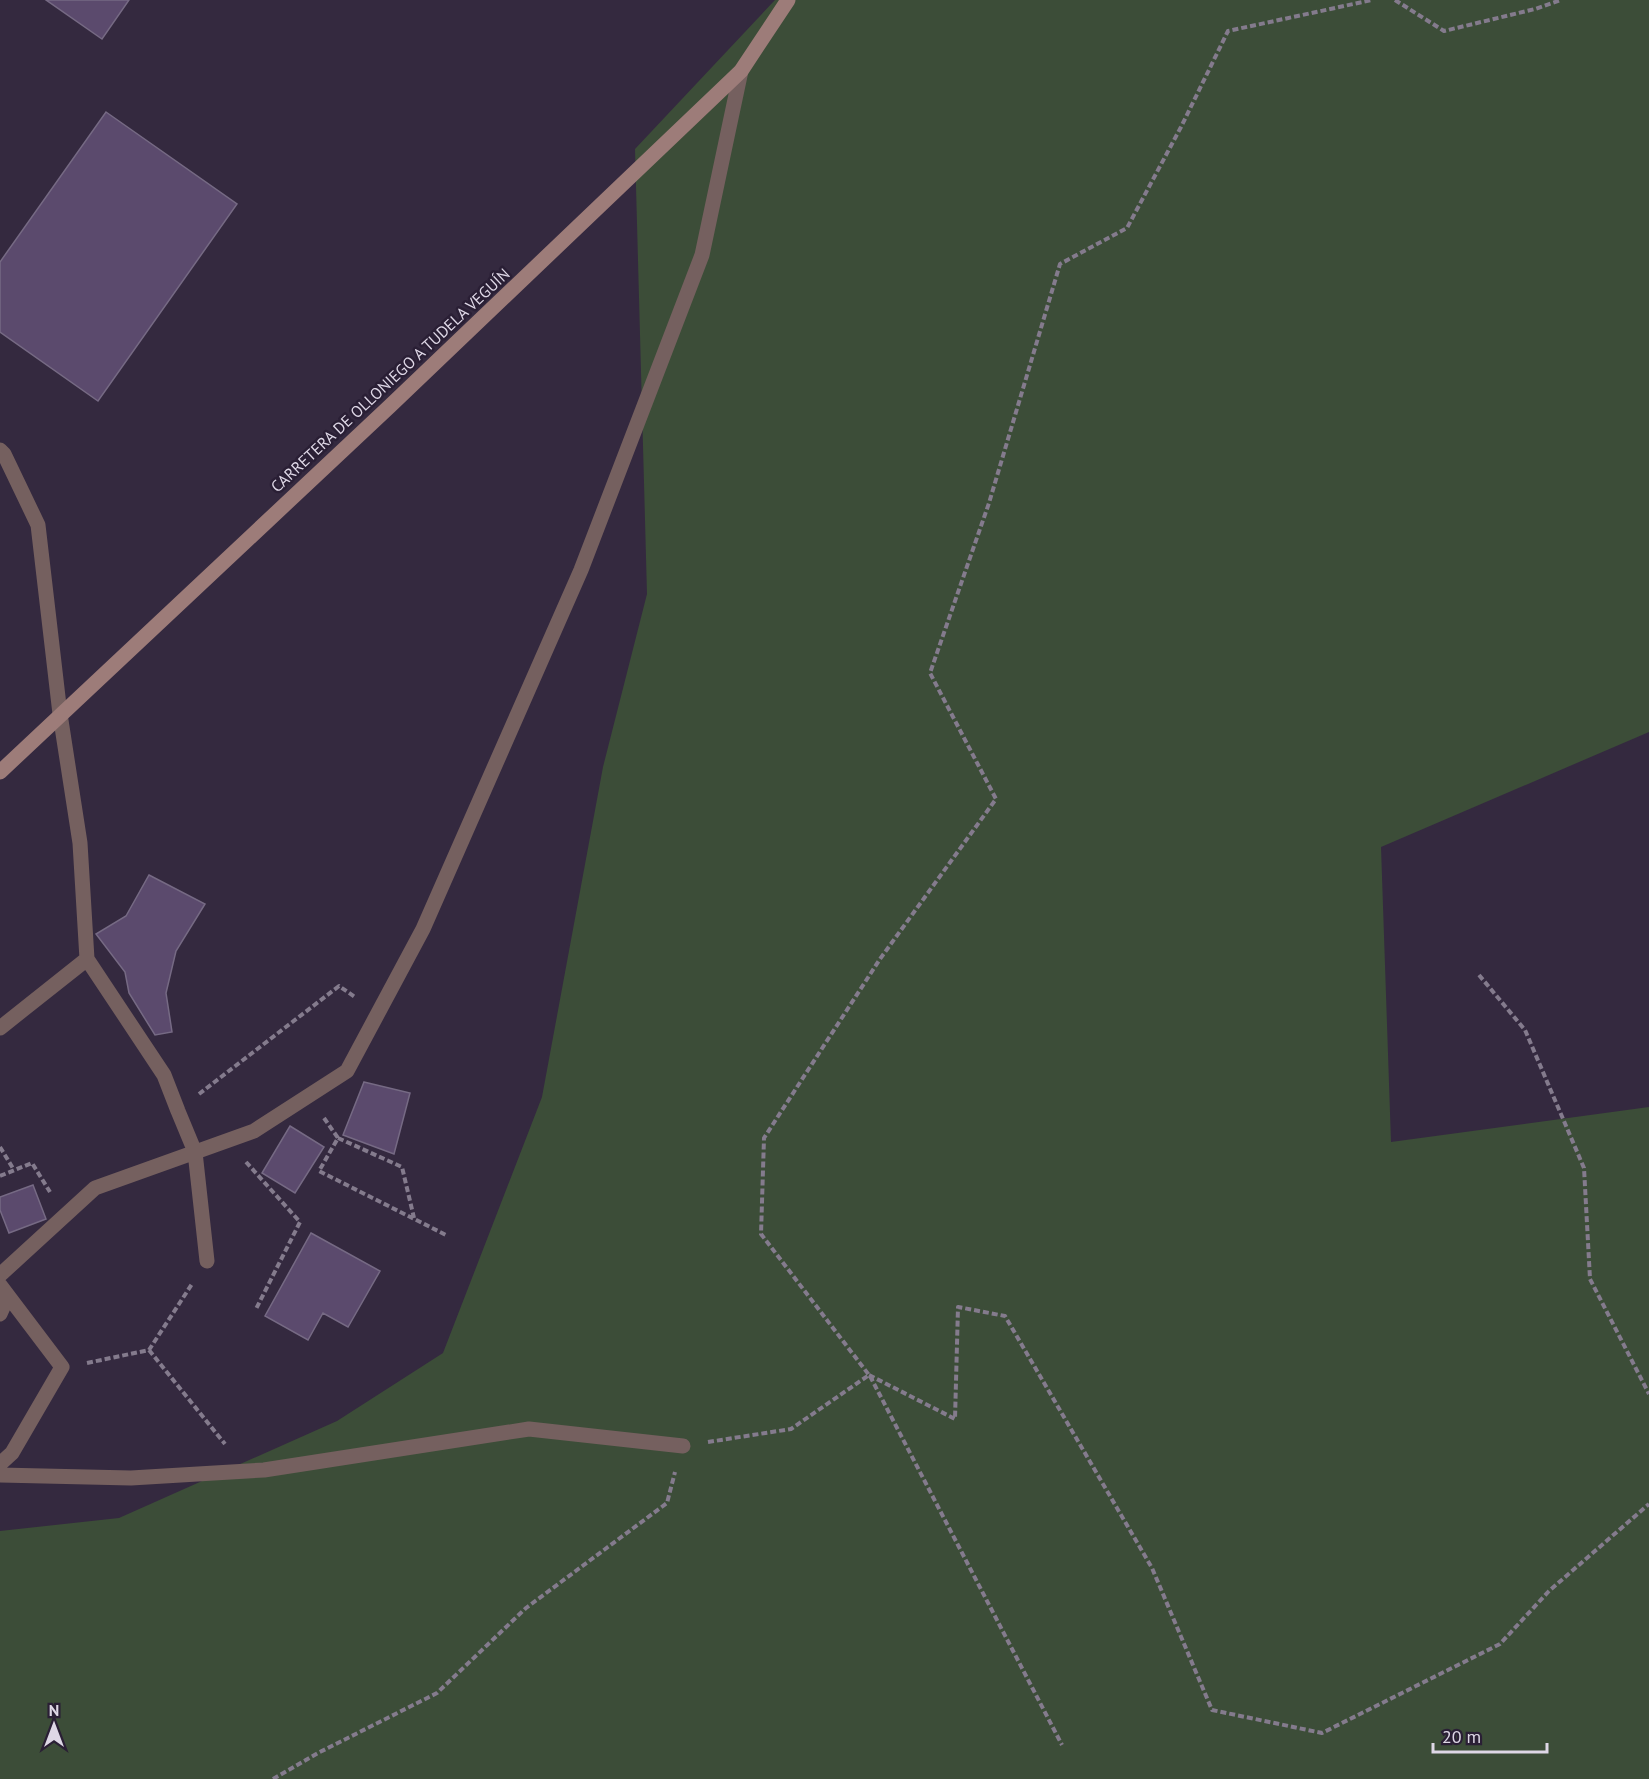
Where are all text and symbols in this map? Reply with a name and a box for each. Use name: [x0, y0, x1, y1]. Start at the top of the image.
street label: CARRETERA DE OLLONIEGO A TUDELA VEGUÍN: [266, 264, 514, 496]
north arrow: [24, 1695, 84, 1755]
text: N: [49, 1700, 59, 1720]
scale bar: [1433, 1716, 1547, 1754]
text: 20 m: [1442, 1725, 1481, 1748]

